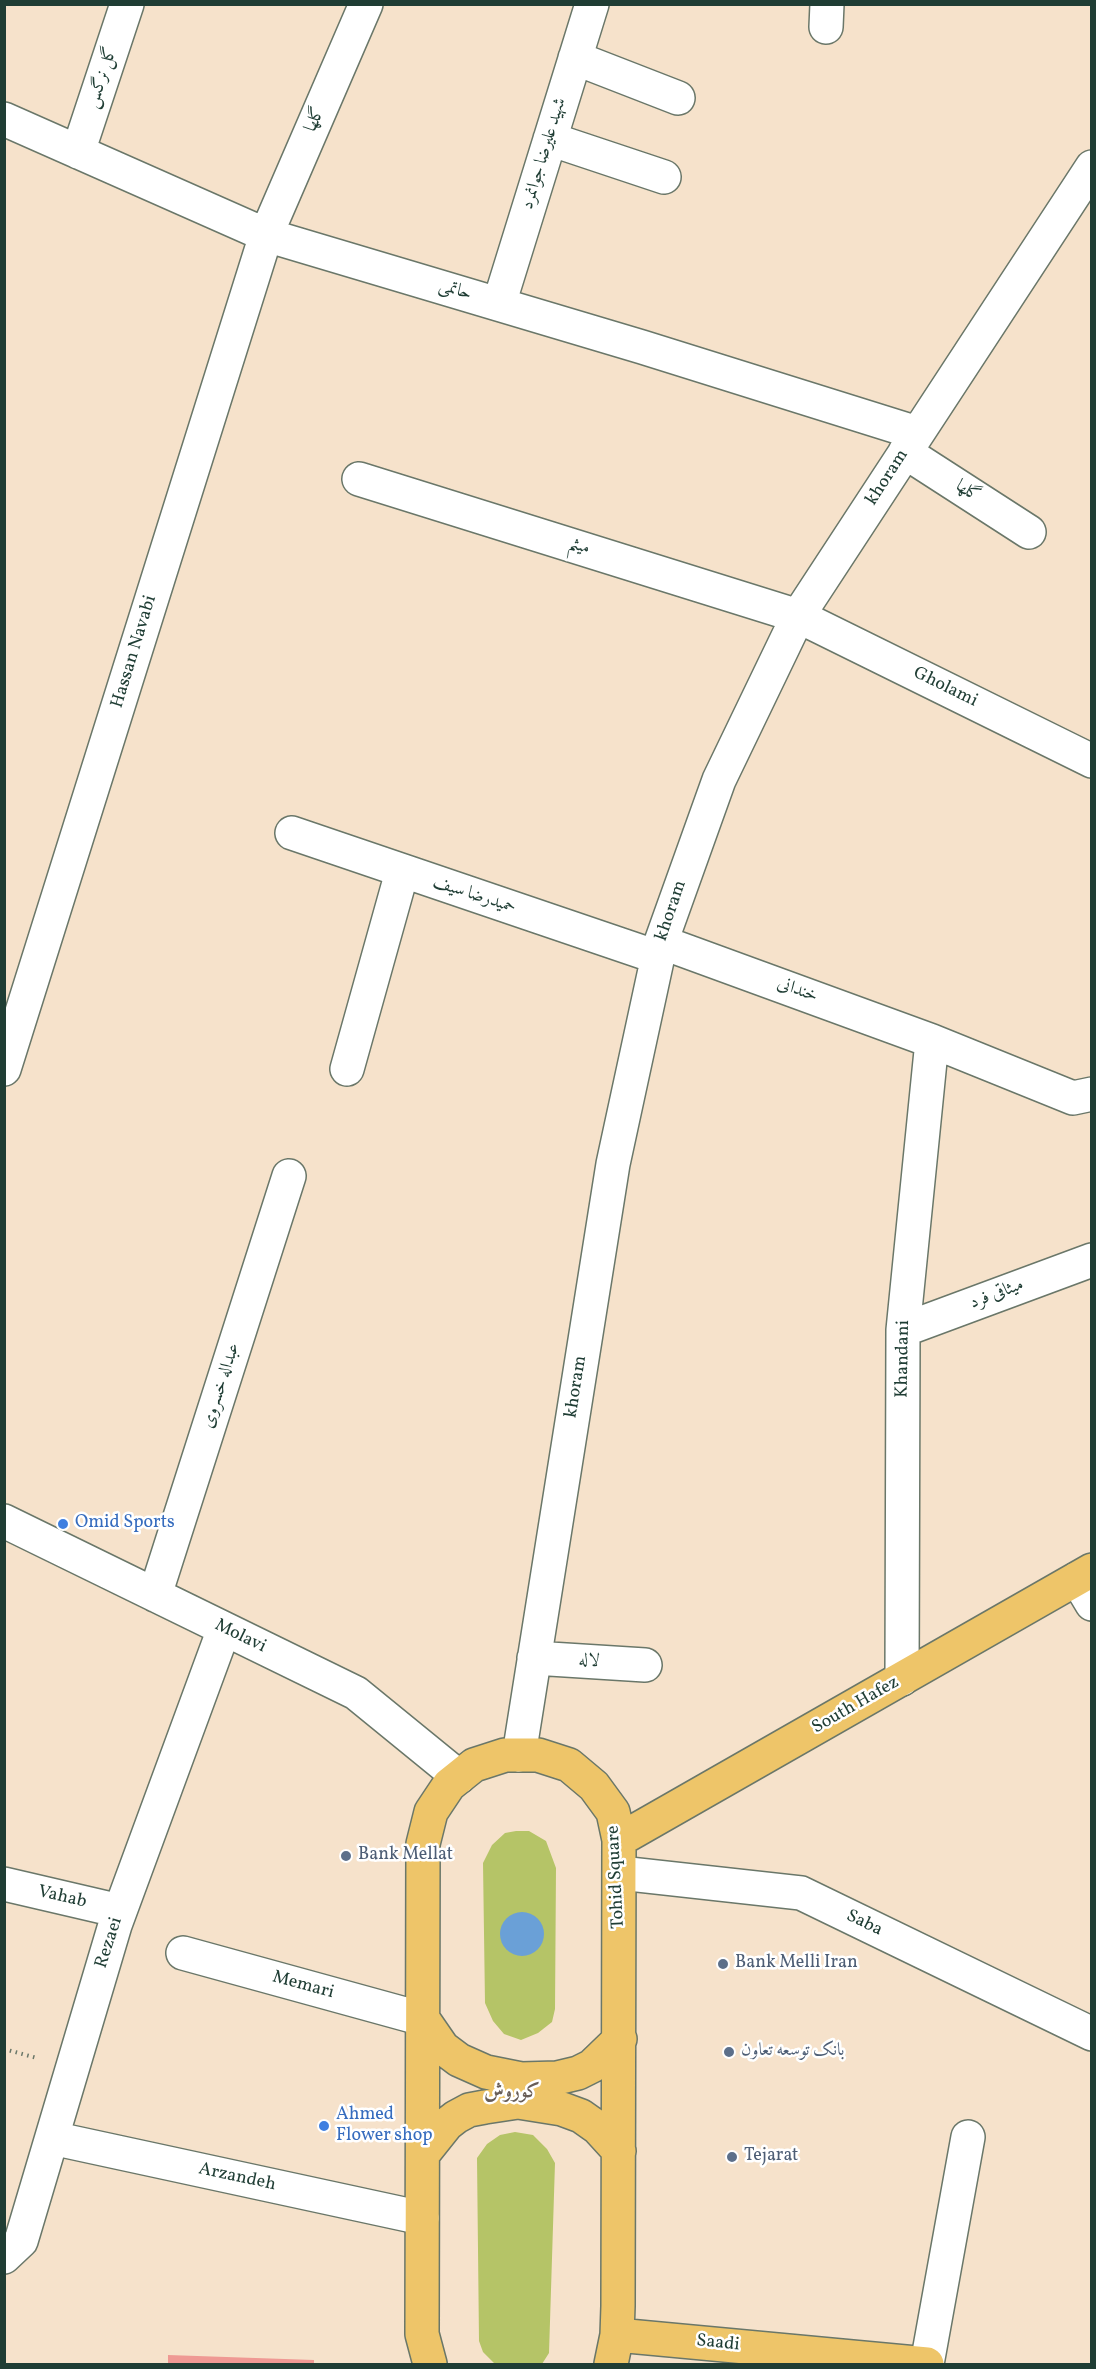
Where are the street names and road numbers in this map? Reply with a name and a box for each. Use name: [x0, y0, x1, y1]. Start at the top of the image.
street label: گل نرگس: [83, 44, 123, 112]
street label: شهید علیرضا جوانمرد: [518, 96, 572, 212]
street label: گلها: [301, 104, 331, 136]
street label: حاتمی: [436, 276, 474, 306]
street label: khoram: [862, 446, 914, 510]
street label: گلها: [951, 476, 983, 508]
street label: میثم: [566, 534, 592, 560]
street label: Hassan Navabi: [108, 593, 162, 711]
street label: Gholami: [909, 663, 981, 713]
street label: حمیدرضا سیف: [430, 872, 518, 920]
street label: khoram: [652, 878, 692, 944]
street label: خندانی: [774, 974, 820, 1008]
street label: میثاقی فرد: [967, 1275, 1027, 1315]
street label: Khandani: [893, 1320, 915, 1398]
street label: عبداله خسروی: [198, 1341, 246, 1431]
street label: khoram: [561, 1354, 593, 1420]
street label: Molavi: [211, 1615, 269, 1659]
street label: لاله: [578, 1651, 600, 1673]
street label: South Hafez: [809, 1673, 903, 1739]
street label: Tohid Square: [604, 1825, 630, 1929]
street label: Vahab: [36, 1882, 88, 1914]
street label: Saba: [842, 1906, 886, 1942]
street label: Rezaei: [92, 1915, 128, 1971]
street label: Memari: [270, 1967, 336, 2005]
street label: Arzandeh: [196, 2159, 278, 2197]
street label: Saadi: [695, 2331, 741, 2357]

